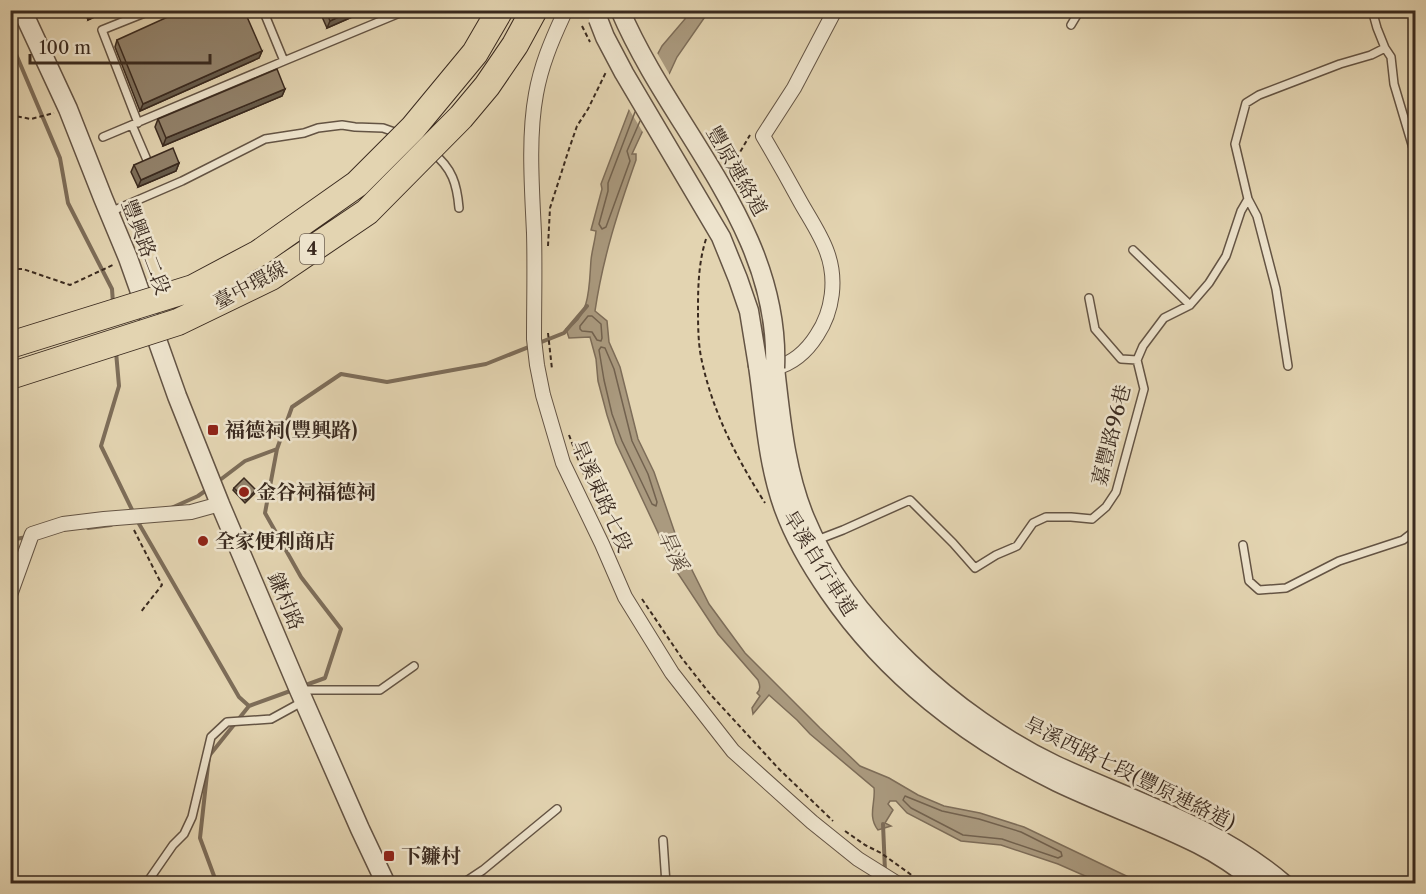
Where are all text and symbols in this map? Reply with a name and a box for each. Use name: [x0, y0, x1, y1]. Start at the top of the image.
scale bar: [30, 27, 210, 65]
text: 100 m: [39, 37, 91, 59]
street label: 豐原連絡道: [702, 122, 772, 220]
street label: 豐興路二段: [117, 196, 175, 298]
road number: 4: [300, 234, 324, 264]
street label: 臺中環線: [209, 256, 291, 314]
street label: 嘉豐路96巷: [1087, 382, 1135, 488]
place label: 福德祠(豐興路): [225, 418, 358, 442]
marker: 福德祠(豐興路): [206, 423, 220, 437]
street label: 旱溪東路七段: [567, 436, 637, 556]
place label: 金谷祠福德祠: [256, 480, 376, 504]
marker: 金谷祠福德祠: [237, 485, 251, 499]
street label: 旱溪自行車道: [778, 506, 862, 620]
water label: 旱溪: [653, 526, 694, 576]
place label: 全家便利商店: [215, 529, 335, 553]
marker: 全家便利商店: [196, 534, 210, 548]
street label: 鎌村路: [263, 569, 309, 633]
street label: 旱溪西路七段(豐原連絡道): [1020, 711, 1240, 835]
place label: 下鐮村: [401, 844, 461, 868]
marker: 下鐮村: [382, 849, 396, 863]

